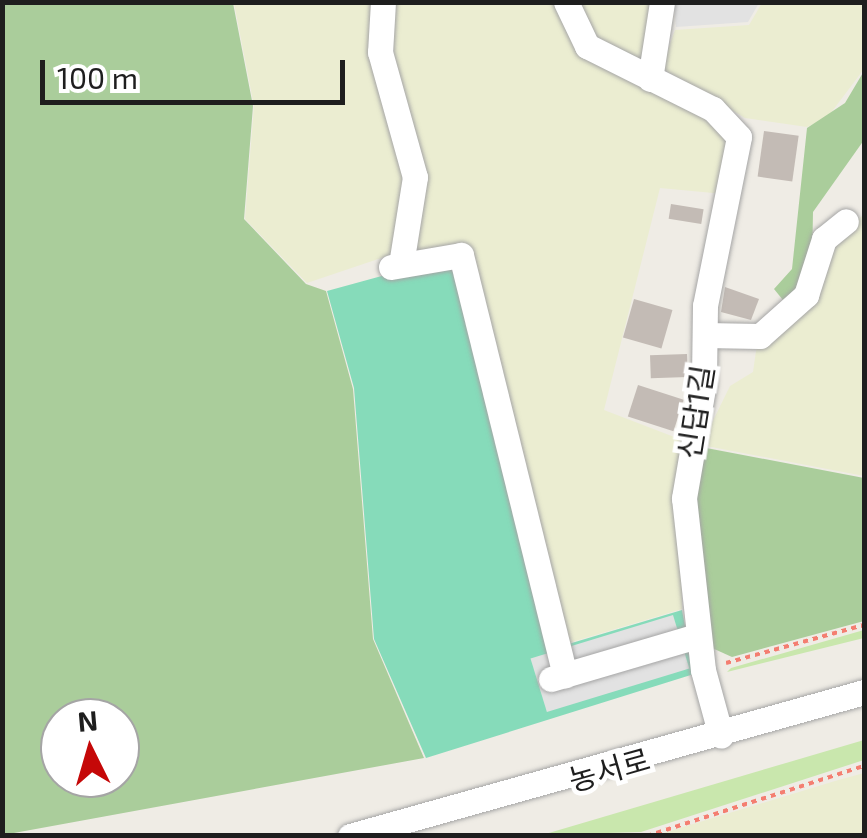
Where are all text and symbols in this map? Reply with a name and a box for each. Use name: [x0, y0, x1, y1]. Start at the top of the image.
scale bar: [45, 40, 350, 102]
text: 100 m: [57, 59, 138, 95]
street label: 신답1길: [670, 362, 720, 462]
north arrow: [40, 698, 140, 798]
text: N: [76, 702, 99, 738]
street label: 농서로: [564, 740, 654, 798]

